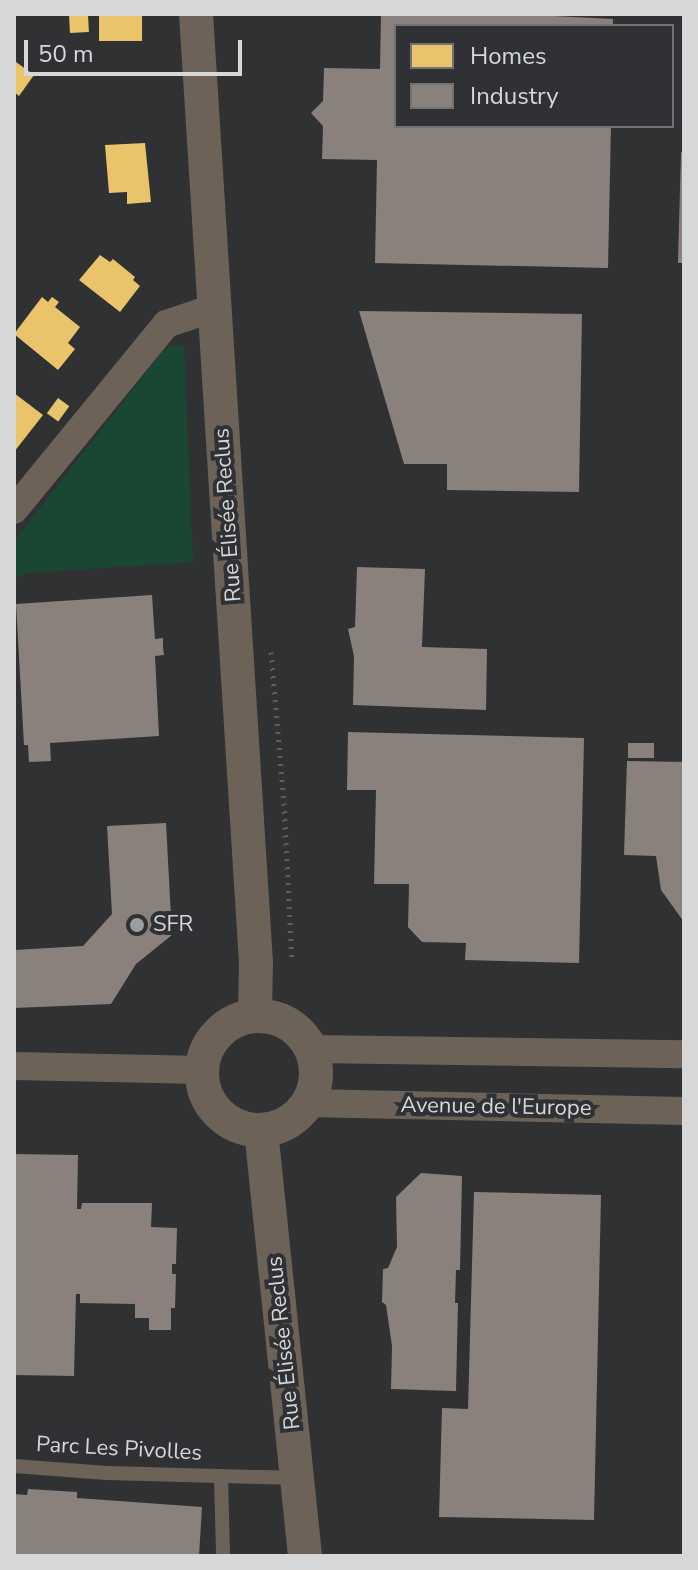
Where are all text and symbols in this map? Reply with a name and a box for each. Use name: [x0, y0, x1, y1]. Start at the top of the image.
scale bar: [28, 24, 246, 74]
legend: [394, 24, 674, 128]
text: 50 m: [38, 38, 94, 70]
text: Homes: [470, 40, 546, 72]
text: Industry: [470, 80, 559, 112]
street label: Rue Élisée Reclus: [209, 427, 247, 603]
place label: SFR: [153, 912, 193, 938]
marker: SFR: [128, 916, 146, 934]
street label: Avenue de l'Europe: [400, 1092, 592, 1122]
street label: Rue Élisée Reclus: [262, 1255, 306, 1431]
street label: Parc Les Pivolles: [35, 1431, 203, 1467]

